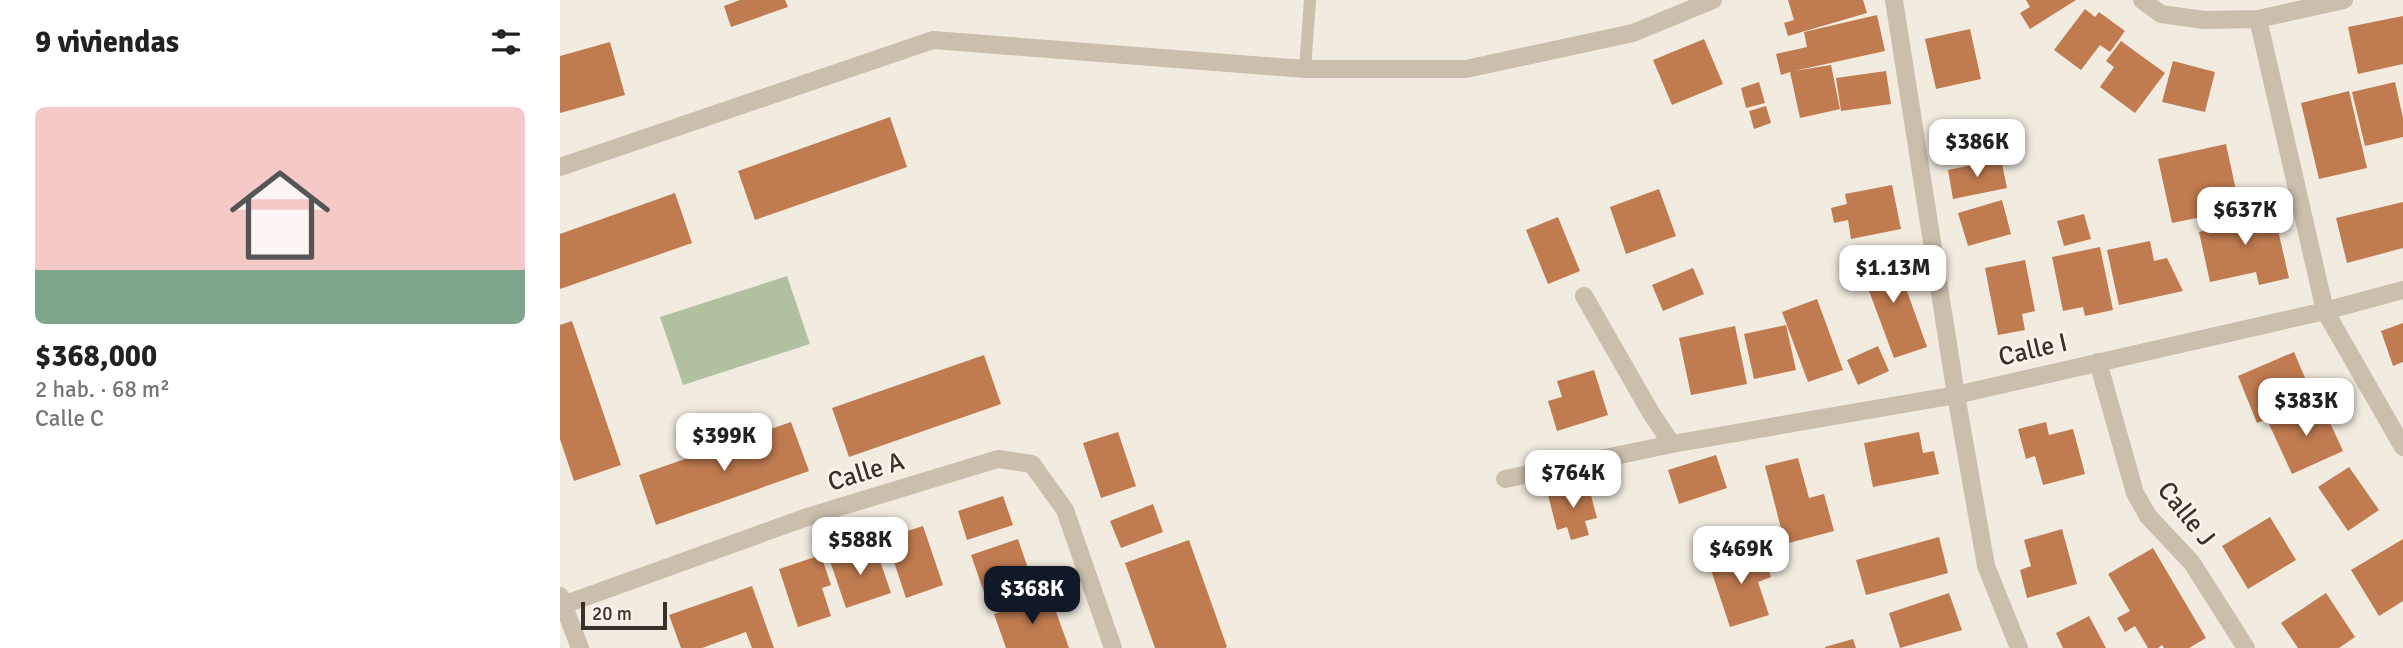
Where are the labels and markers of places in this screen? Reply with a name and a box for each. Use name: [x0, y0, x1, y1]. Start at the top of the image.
pin: $386K: [1928, 120, 2026, 179]
pin: $637K: [2196, 188, 2294, 247]
pin: $1.13M: [1836, 246, 1950, 305]
pin: $383K: [2257, 378, 2355, 438]
pin: $399K: [675, 414, 773, 473]
pin: $764K: [1524, 450, 1622, 510]
pin: $588K: [811, 518, 909, 577]
pin: $469K: [1692, 526, 1790, 586]
pin: $368K: [983, 566, 1081, 626]

